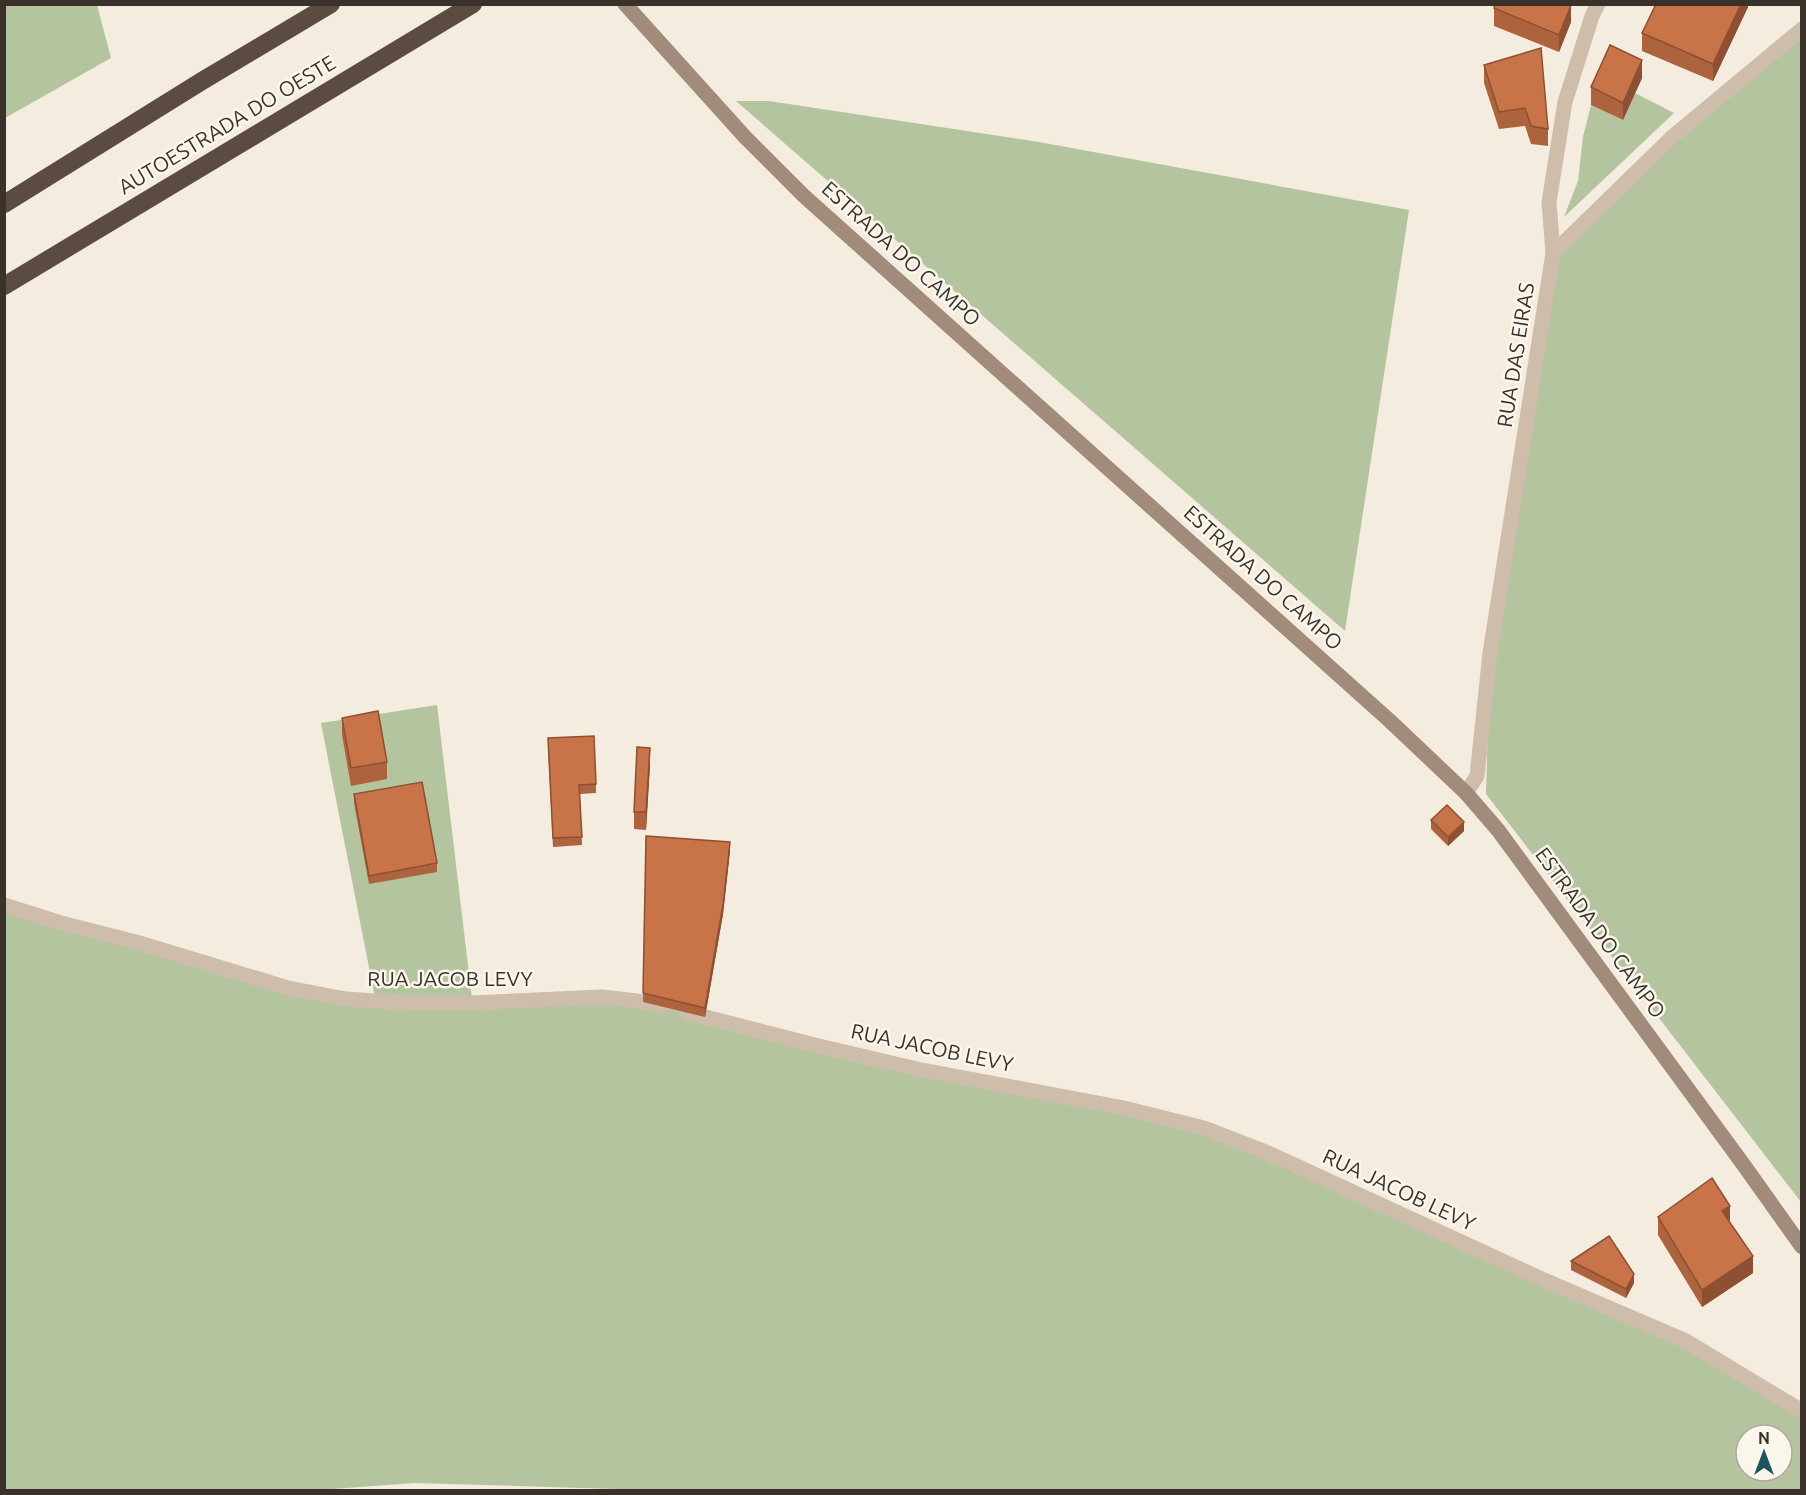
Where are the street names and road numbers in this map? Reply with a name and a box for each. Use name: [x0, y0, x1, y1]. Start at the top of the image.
street label: AUTOESTRADA DO OESTE: [114, 50, 339, 199]
street label: ESTRADA DO CAMPO: [818, 176, 986, 331]
street label: RUA DAS EIRAS: [1492, 281, 1538, 429]
street label: ESTRADA DO CAMPO: [1180, 500, 1348, 655]
street label: ESTRADA DO CAMPO: [1531, 842, 1671, 1022]
street label: RUA JACOB LEVY: [367, 966, 533, 990]
street label: RUA JACOB LEVY: [849, 1018, 1016, 1076]
street label: RUA JACOB LEVY: [1319, 1143, 1479, 1235]

